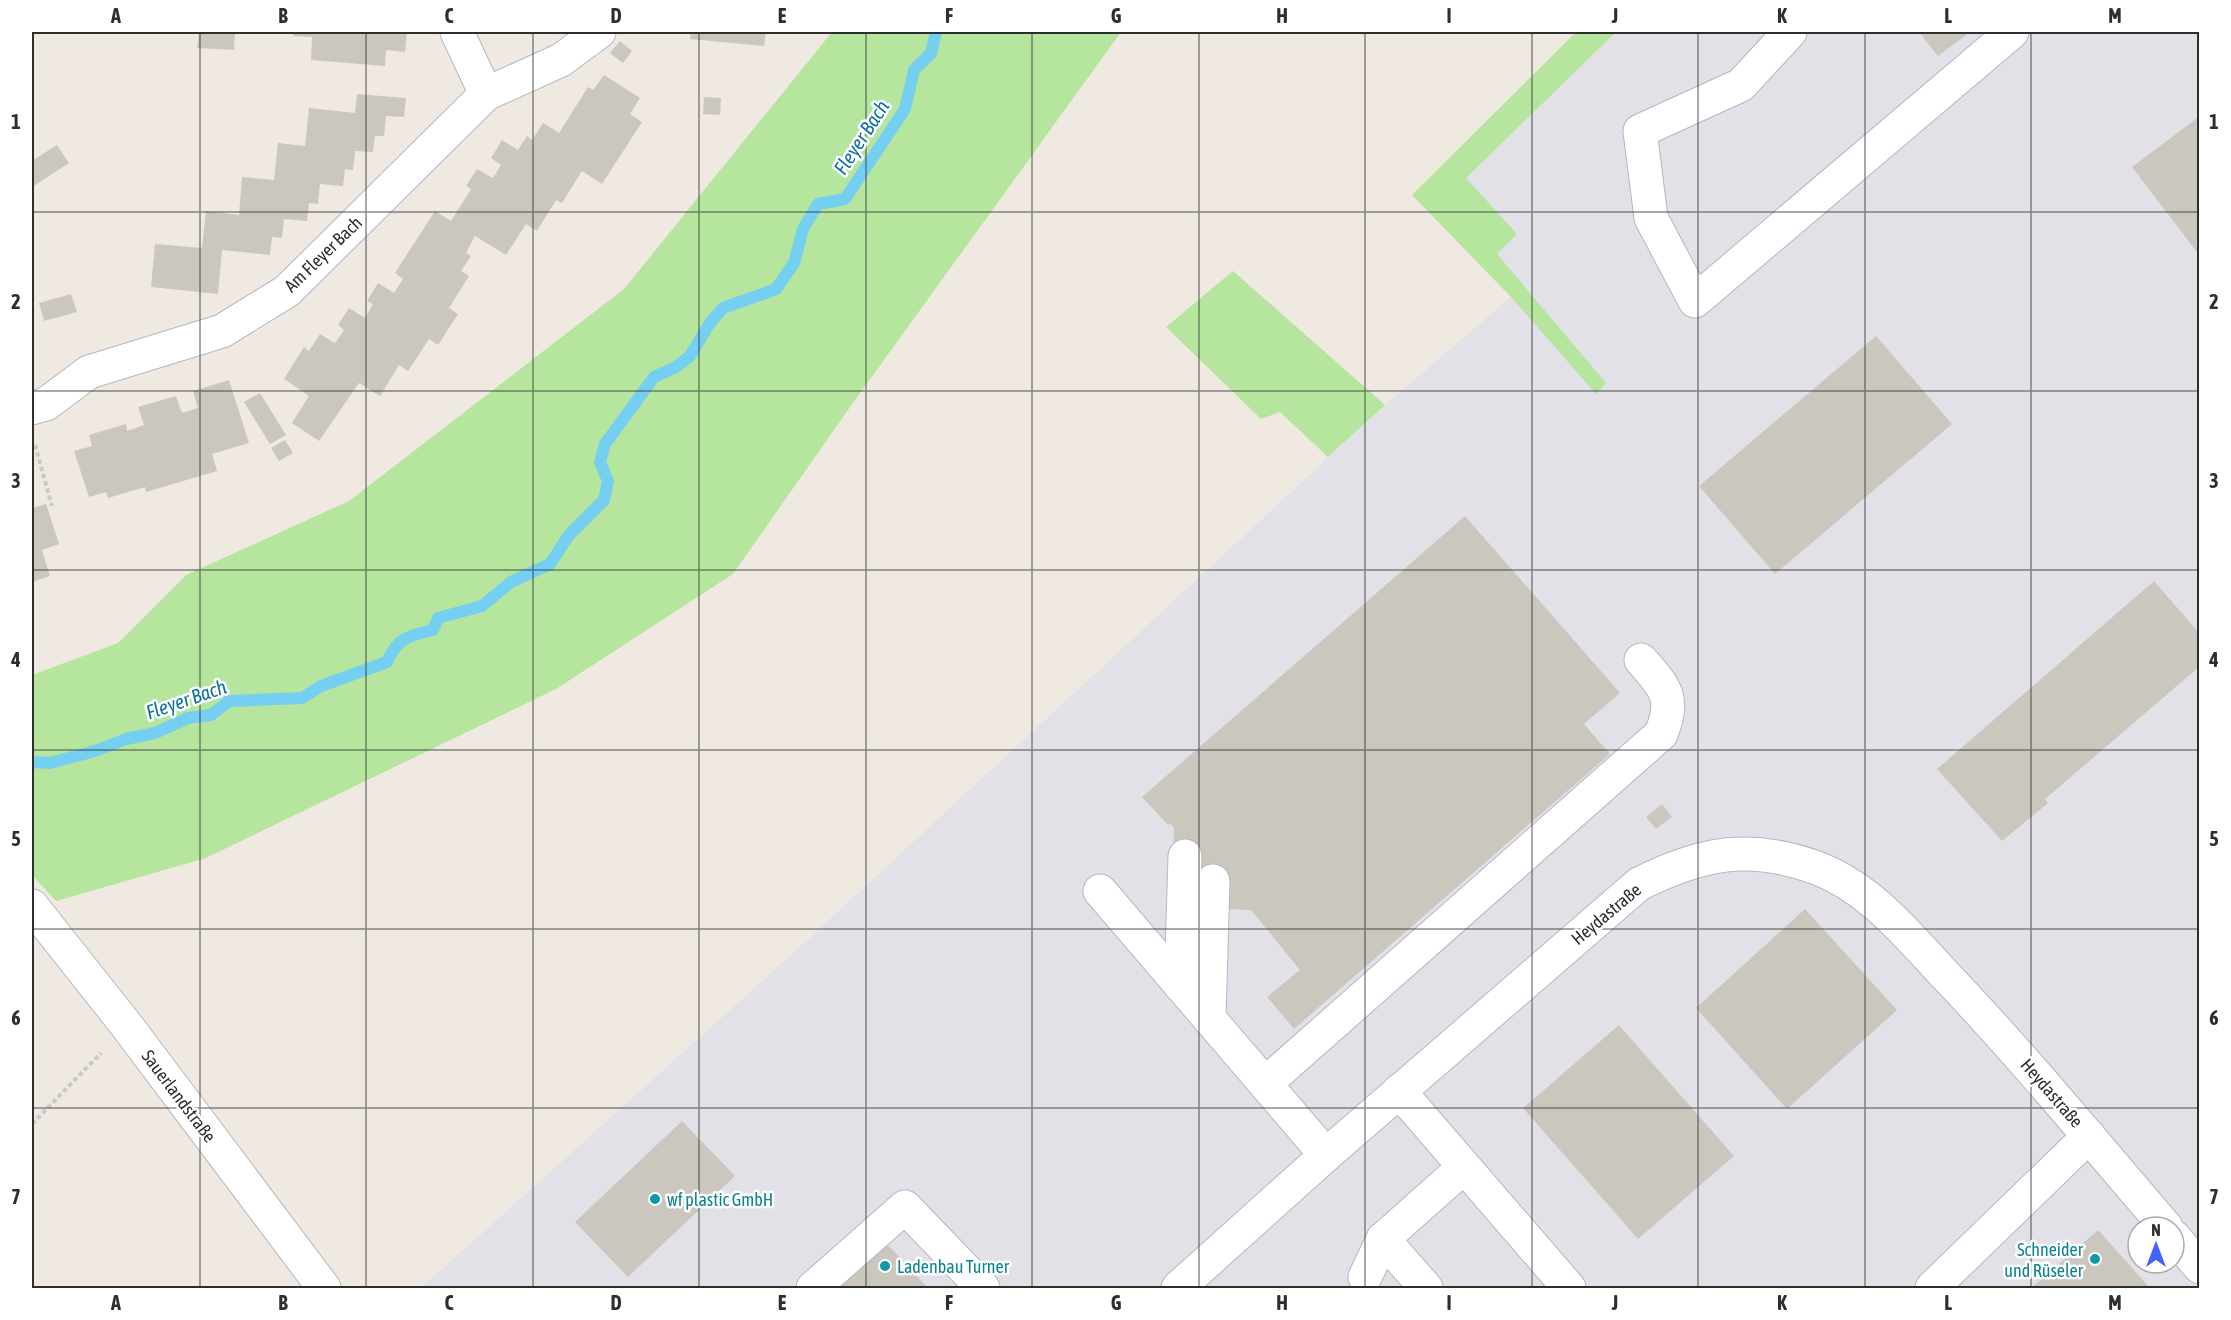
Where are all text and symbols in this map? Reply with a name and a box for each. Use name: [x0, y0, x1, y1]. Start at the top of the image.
text: A: [110, 4, 121, 27]
text: B: [278, 4, 288, 27]
text: C: [445, 4, 454, 27]
text: D: [610, 4, 622, 27]
text: E: [778, 4, 787, 27]
text: F: [945, 4, 953, 27]
text: G: [1111, 4, 1122, 27]
text: H: [1276, 4, 1288, 27]
text: I: [1446, 4, 1452, 27]
text: J: [1611, 4, 1618, 27]
text: K: [1777, 4, 1787, 27]
text: L: [1944, 4, 1952, 27]
text: M: [2108, 4, 2122, 27]
water label: Fleyer Bach: [829, 95, 894, 178]
text: 1: [11, 110, 21, 133]
text: 1: [2209, 110, 2219, 133]
street label: Am Fleyer Bach: [280, 212, 366, 296]
text: 2: [11, 290, 21, 313]
text: 2: [2209, 290, 2219, 313]
text: 3: [11, 469, 21, 492]
text: 3: [2209, 469, 2219, 492]
text: 4: [10, 648, 21, 671]
text: 4: [2208, 648, 2219, 671]
water label: Fleyer Bach: [143, 674, 230, 723]
text: 5: [11, 827, 21, 850]
text: 5: [2209, 827, 2219, 850]
street label: Heydastraße: [1567, 879, 1645, 949]
text: 6: [11, 1006, 21, 1029]
text: 6: [2209, 1006, 2219, 1029]
street label: Sauerlandstraße: [138, 1046, 220, 1146]
street label: Heydastraße: [2016, 1054, 2088, 1132]
text: 7: [11, 1185, 21, 1208]
text: 7: [2209, 1185, 2219, 1208]
place label: wf plastic GmbH: [667, 1189, 773, 1210]
marker: wf plastic GmbH: [648, 1192, 662, 1206]
north arrow: [2126, 1215, 2186, 1275]
text: N: [2151, 1221, 2161, 1239]
place label: Schneider und Rüseler: [2004, 1239, 2084, 1281]
marker: Schneider und Rüseler: [2088, 1252, 2102, 1266]
place label: Ladenbau Turner: [897, 1256, 1010, 1277]
marker: Ladenbau Turner: [878, 1259, 892, 1273]
text: A: [110, 1291, 121, 1314]
text: B: [278, 1291, 288, 1314]
text: C: [445, 1291, 454, 1314]
text: D: [610, 1291, 622, 1314]
text: E: [778, 1291, 787, 1314]
text: F: [945, 1291, 953, 1314]
text: G: [1111, 1291, 1122, 1314]
text: H: [1276, 1291, 1288, 1314]
text: I: [1446, 1291, 1452, 1314]
text: J: [1611, 1291, 1618, 1314]
text: K: [1777, 1291, 1787, 1314]
text: L: [1944, 1291, 1952, 1314]
text: M: [2108, 1291, 2122, 1314]

